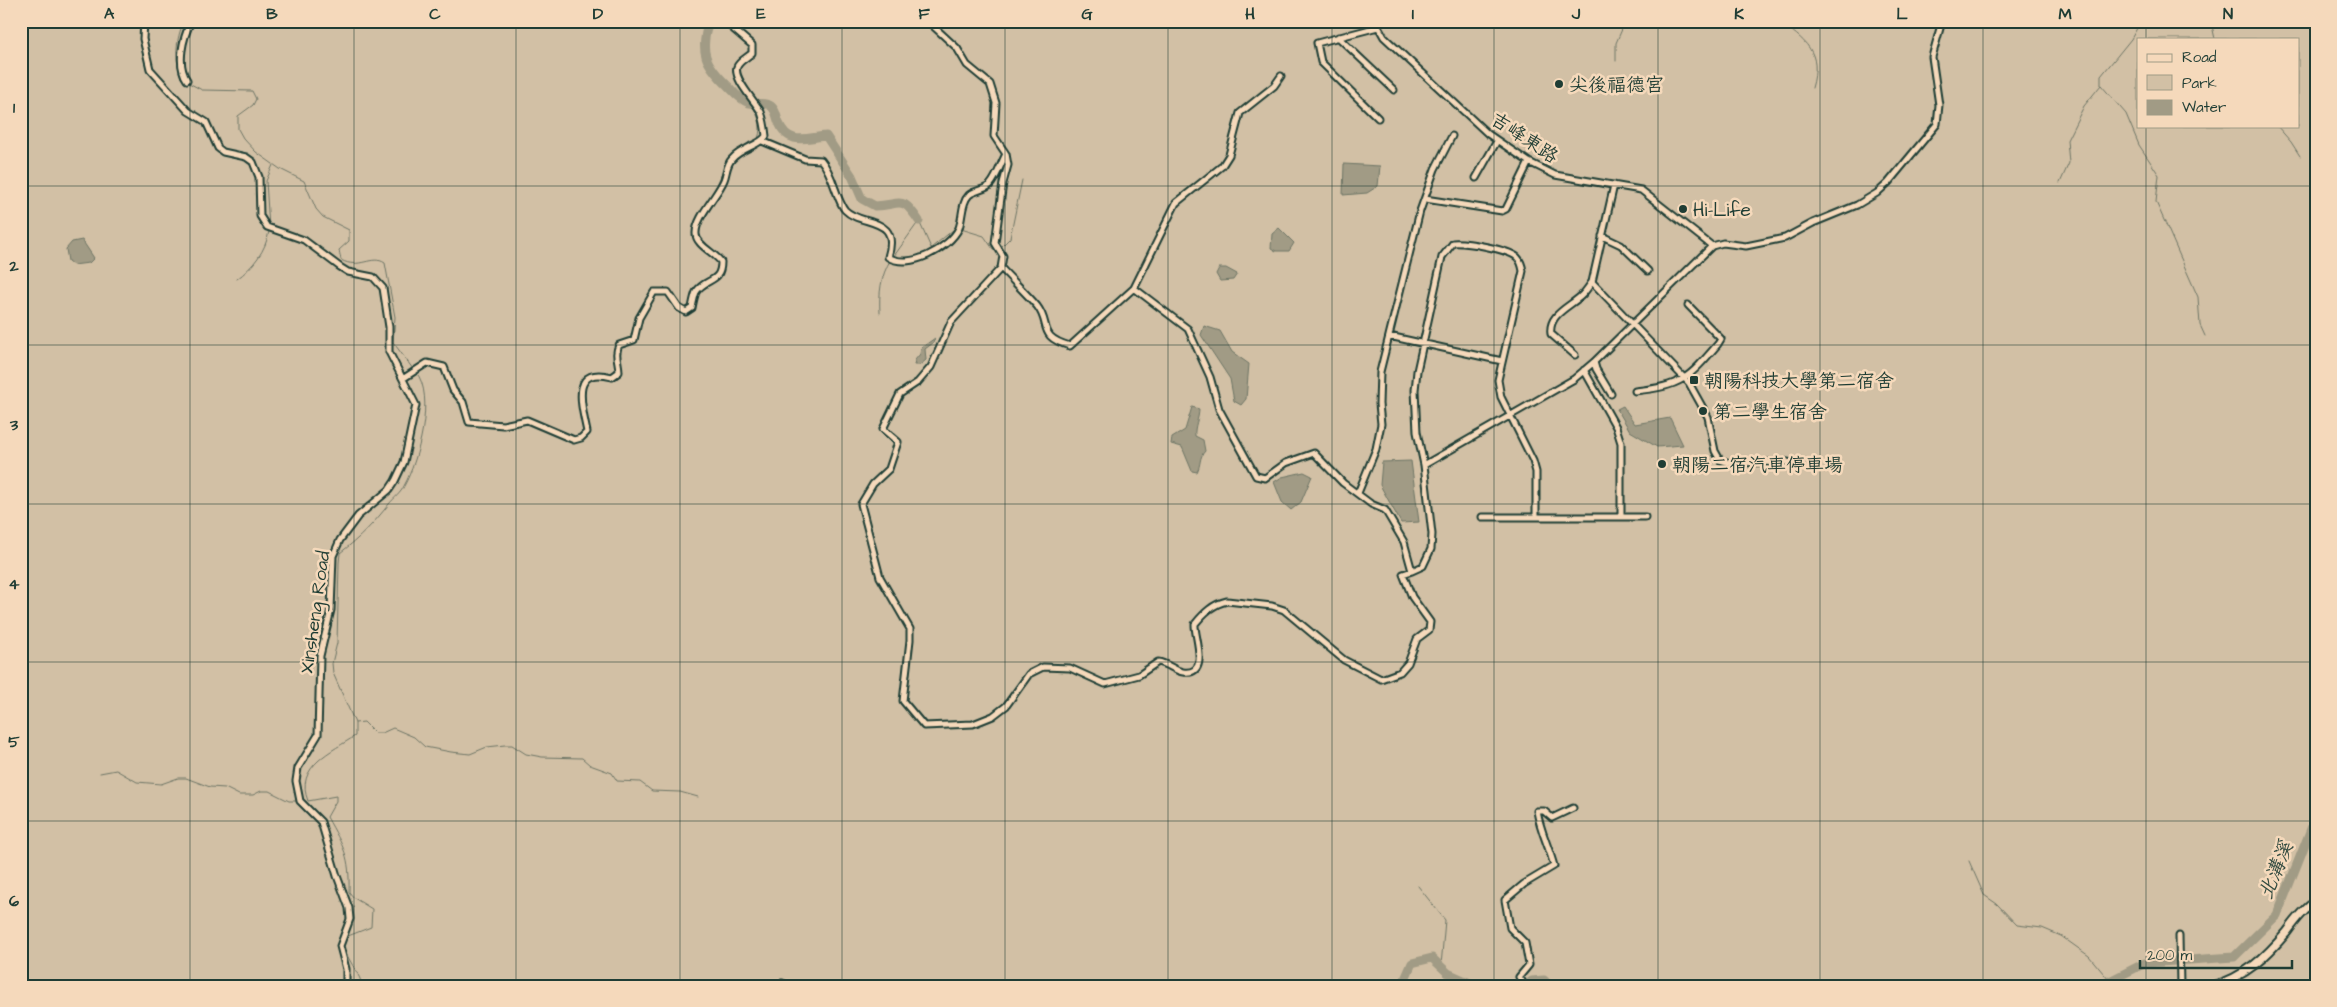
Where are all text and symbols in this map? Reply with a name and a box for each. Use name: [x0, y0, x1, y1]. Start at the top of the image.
text: A: [104, 3, 115, 25]
text: B: [266, 3, 278, 25]
text: C: [429, 3, 441, 25]
text: D: [593, 3, 604, 25]
text: E: [756, 3, 766, 25]
text: F: [918, 3, 930, 25]
text: G: [1081, 3, 1093, 25]
text: H: [1245, 3, 1255, 25]
text: I: [1412, 3, 1414, 25]
text: J: [1571, 3, 1581, 25]
text: K: [1734, 3, 1744, 25]
text: L: [1896, 3, 1908, 25]
text: M: [2058, 3, 2072, 25]
text: N: [2223, 3, 2233, 25]
legend: [2137, 38, 2300, 128]
text: Road: [2182, 47, 2217, 68]
place label: 尖後福德宮: [1569, 72, 1664, 99]
text: Park: [2182, 73, 2217, 94]
marker: 尖後福德宮: [1553, 78, 1565, 90]
text: 1: [13, 97, 16, 119]
text: Water: [2182, 97, 2226, 118]
street label: 吉峰東路: [1485, 106, 1563, 170]
place label: Hi-Life: [1693, 197, 1751, 224]
marker: Hi-Life: [1677, 203, 1689, 215]
text: 2: [8, 255, 19, 277]
place label: 朝陽科技大學第二宿舍: [1704, 368, 1894, 395]
marker: 朝陽科技大學第二宿舍: [1688, 374, 1700, 386]
place label: 第二學生宿舍: [1713, 399, 1827, 426]
marker: 第二學生宿舍: [1697, 405, 1709, 417]
text: 3: [9, 414, 19, 436]
place label: 朝陽二宿汽車停車場: [1672, 452, 1843, 479]
marker: 朝陽二宿汽車停車場: [1656, 458, 1668, 470]
street label: Xinsheng Road: [294, 549, 338, 675]
text: 4: [9, 573, 20, 595]
text: 5: [8, 731, 20, 753]
water label: 北溝溪: [2252, 836, 2301, 903]
text: 6: [9, 890, 19, 912]
scale bar: [2140, 937, 2292, 969]
text: 200 m: [2147, 945, 2193, 966]

